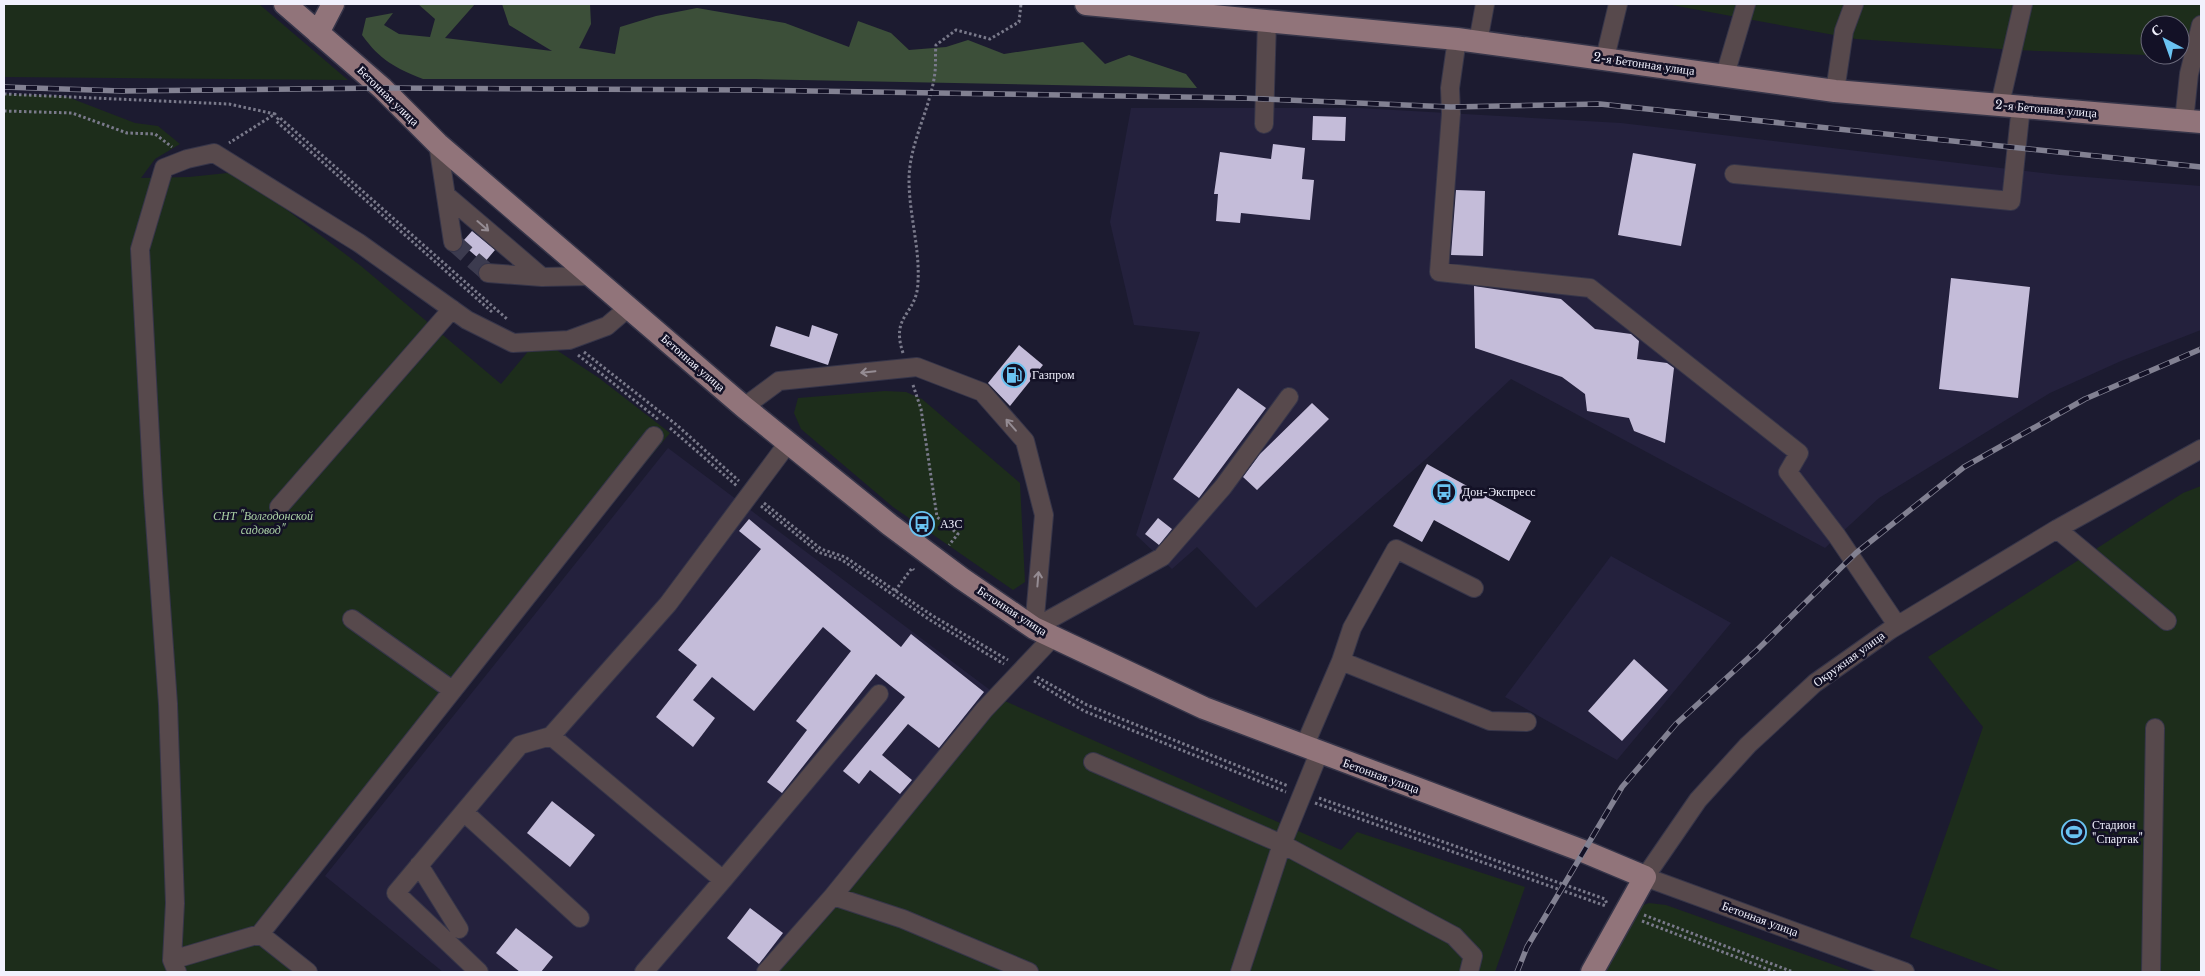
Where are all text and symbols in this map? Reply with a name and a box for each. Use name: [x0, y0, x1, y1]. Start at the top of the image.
north arrow: [2140, 15, 2190, 65]
text: С: [2147, 20, 2166, 40]
street label: 2-я Бетонная улица: [1593, 49, 1696, 78]
street label: Бетонная улица: [354, 62, 423, 129]
street label: 2-я Бетонная улица: [1995, 97, 2098, 120]
one-way arrow: [477, 221, 490, 232]
street label: Бетонная улица: [658, 331, 729, 395]
fuel station icon: Газпром: [1001, 362, 1027, 388]
one-way arrow: [860, 367, 876, 377]
place label: Газпром: [1032, 367, 1075, 382]
one-way arrow: [1005, 418, 1016, 431]
bus stop icon: Дон-Экспресс: [1431, 479, 1457, 505]
place label: Дон-Экспресс: [1462, 484, 1536, 499]
park label: СНТ "Волгодонской садовод": [213, 508, 313, 537]
bus stop icon: АЗС: [909, 511, 935, 537]
place label: АЗС: [940, 516, 962, 531]
one-way arrow: [1034, 572, 1043, 588]
street label: Бетонная улица: [975, 582, 1050, 639]
street label: Окружная улица: [1810, 627, 1888, 690]
street label: Бетонная улица: [1341, 755, 1422, 796]
place label: Стадион "Спартак": [2092, 817, 2143, 846]
sports icon: Стадион "Спартак": [2061, 819, 2087, 845]
street label: Бетонная улица: [1720, 898, 1801, 939]

